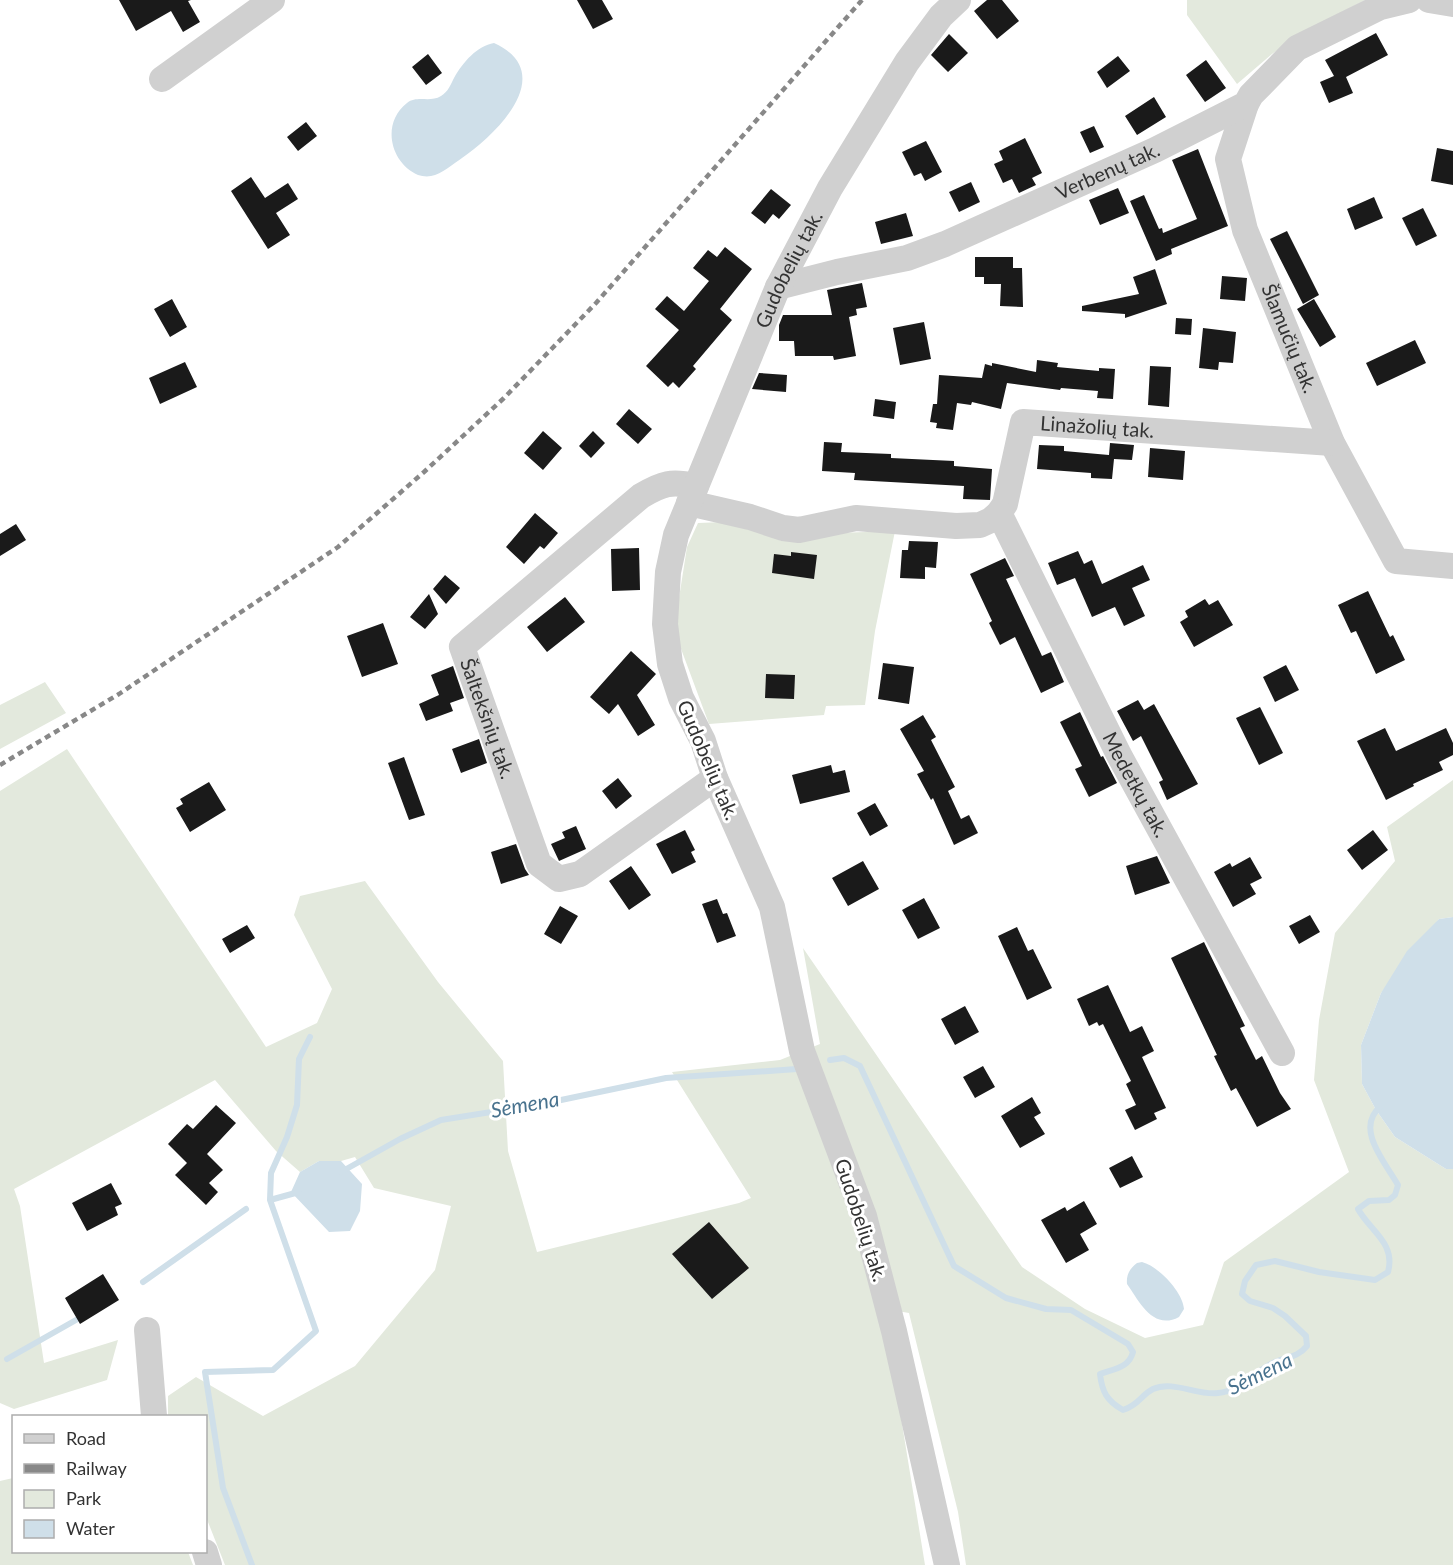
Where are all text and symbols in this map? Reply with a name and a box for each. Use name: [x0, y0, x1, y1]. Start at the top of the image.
street label: Verbenų tak.: [1052, 137, 1163, 204]
street label: Gudobelių tak.: [749, 206, 827, 331]
street label: Šlamučių tak.: [1257, 280, 1323, 396]
street label: Linažolių tak.: [1040, 410, 1155, 442]
street label: Šaltekšnių tak.: [456, 655, 521, 782]
street label: Gudobelių tak.: [673, 696, 745, 823]
street label: Medetkų tak.: [1098, 728, 1175, 841]
water label: Sėmena: [489, 1085, 561, 1122]
street label: Gudobelių tak.: [831, 1155, 893, 1284]
water label: Sėmena: [1223, 1346, 1296, 1399]
legend: [12, 1415, 207, 1553]
text: Road: [66, 1427, 106, 1449]
text: Railway: [66, 1457, 127, 1479]
text: Park: [66, 1487, 102, 1509]
text: Water: [66, 1517, 115, 1539]

